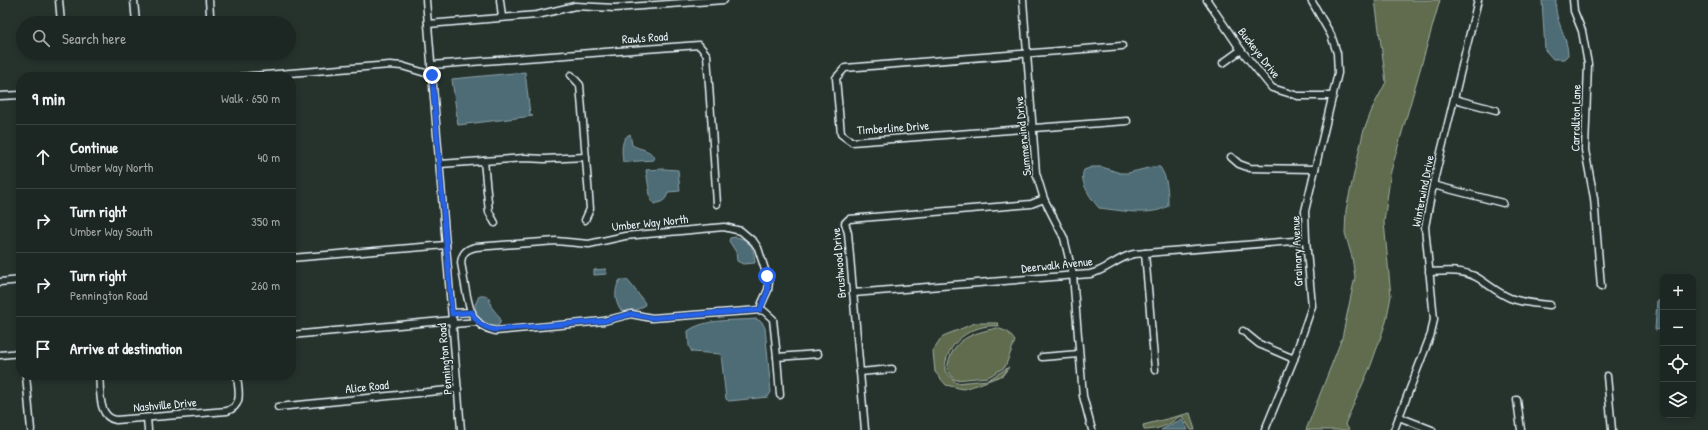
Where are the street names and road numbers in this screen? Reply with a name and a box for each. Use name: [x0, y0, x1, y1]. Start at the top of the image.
street label: Buckeye Drive: [1234, 24, 1285, 82]
street label: Rawls Road: [621, 27, 669, 48]
street label: Carrollton Lane: [1566, 84, 1585, 152]
street label: Summerwind Drive: [1010, 95, 1035, 177]
street label: Timberline Drive: [856, 116, 930, 138]
street label: Winterwind Drive: [1407, 153, 1438, 228]
street label: Umber Way North: [611, 210, 689, 235]
street label: Grainary Avenue: [1286, 215, 1307, 287]
street label: Brushwood Drive: [827, 227, 850, 299]
street label: Deerwalk Avenue: [1021, 252, 1094, 277]
street label: Pennington Road: [433, 322, 456, 395]
street label: Alice Road: [344, 376, 390, 397]
street label: Nashville Drive: [133, 393, 198, 416]

